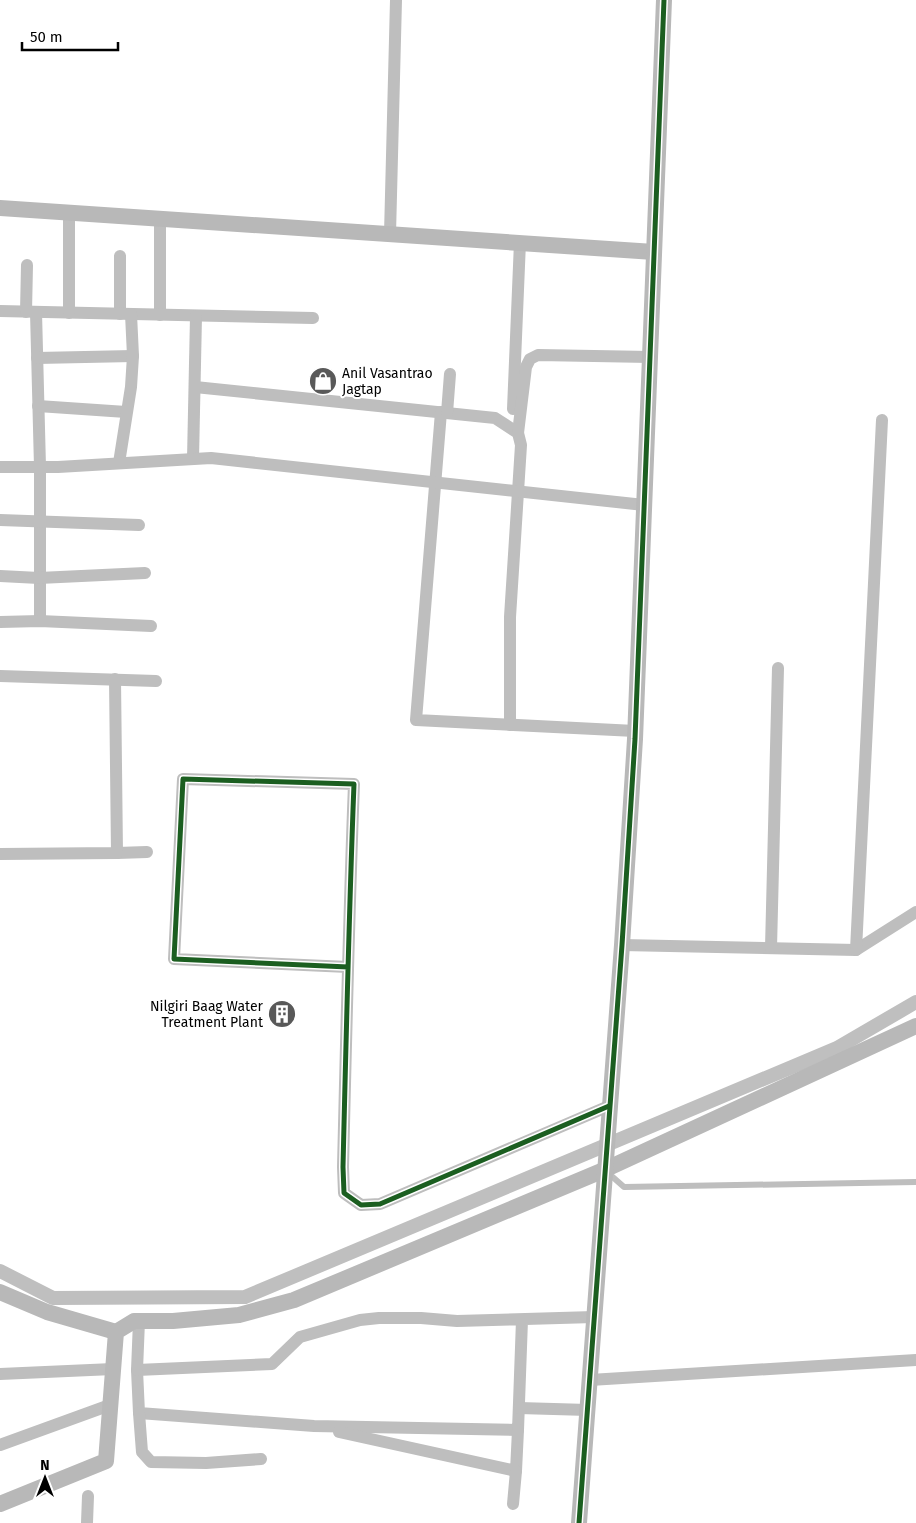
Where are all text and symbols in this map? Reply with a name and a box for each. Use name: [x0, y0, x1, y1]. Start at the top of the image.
scale bar: [22, 20, 119, 52]
text: 50 m: [30, 28, 63, 46]
place label: Anil Vasantrao Jagtap: [342, 365, 433, 398]
shop icon: Anil Vasantrao Jagtap: [308, 366, 338, 396]
place label: Nilgiri Baag Water Treatment Plant: [150, 998, 264, 1031]
building icon: Nilgiri Baag Water Treatment Plant: [267, 999, 297, 1029]
north arrow: [20, 1453, 70, 1503]
text: N: [40, 1457, 50, 1474]

